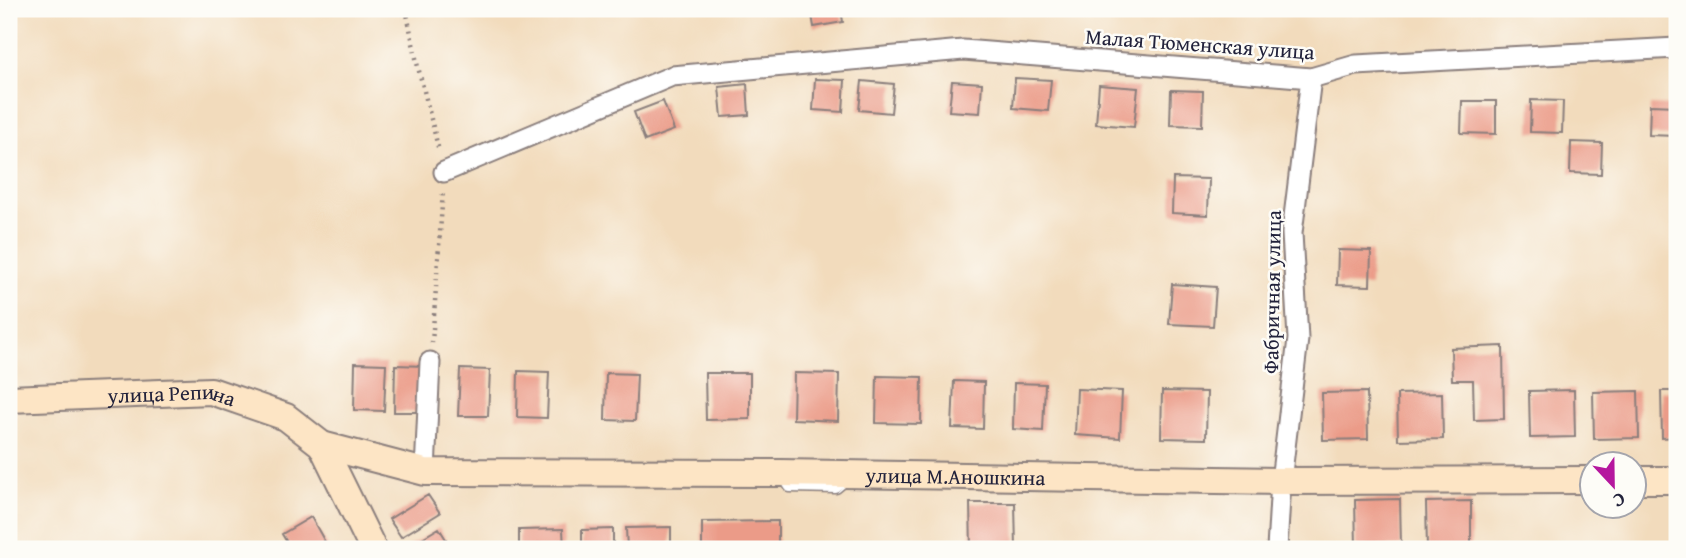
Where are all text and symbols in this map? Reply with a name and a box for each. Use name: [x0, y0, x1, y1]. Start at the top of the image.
street label: Малая Тюменская улица: [1084, 21, 1316, 67]
street label: Фабричная улица: [1255, 210, 1289, 374]
street label: улица Репина: [106, 375, 240, 414]
north arrow: [1578, 449, 1648, 520]
street label: улица М.Аношкина: [864, 459, 1046, 493]
text: С: [1609, 486, 1630, 516]

